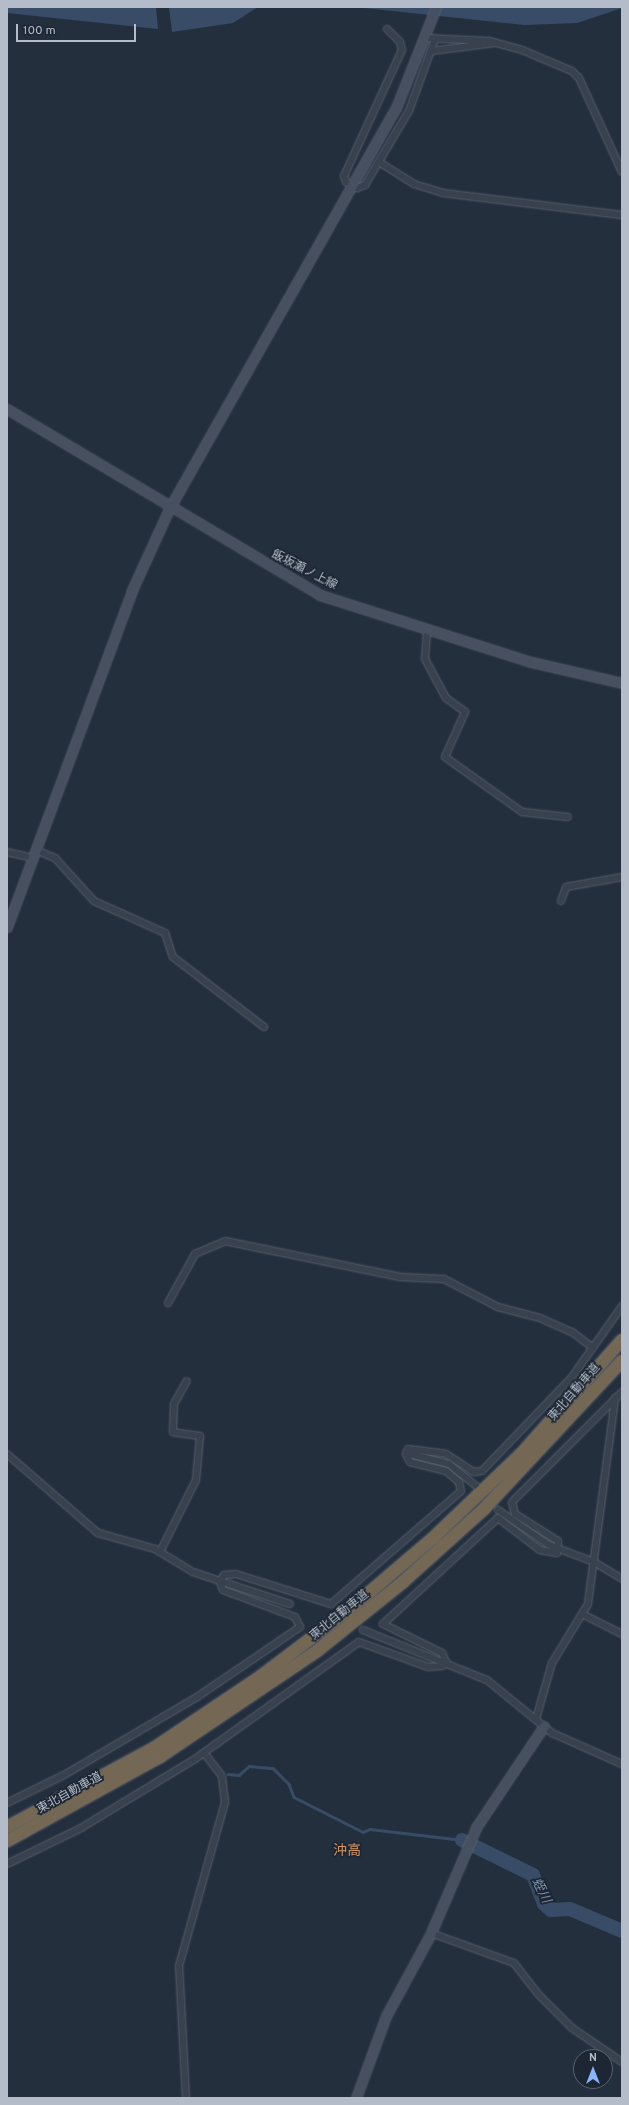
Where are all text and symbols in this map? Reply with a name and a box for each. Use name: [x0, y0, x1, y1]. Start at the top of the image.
scale bar: [18, 16, 138, 42]
text: 100 m: [23, 23, 56, 39]
street label: 飯坂瀬ノ上線: [269, 548, 339, 594]
street label: 東北自動車道: [546, 1361, 604, 1425]
street label: 東北自動車道: [307, 1588, 373, 1644]
street label: 東北自動車道: [35, 1770, 105, 1818]
district label: 沖高: [333, 1844, 361, 1860]
water label: 蛭川: [527, 1876, 553, 1906]
north arrow: [573, 2049, 613, 2089]
text: N: [589, 2051, 597, 2065]

